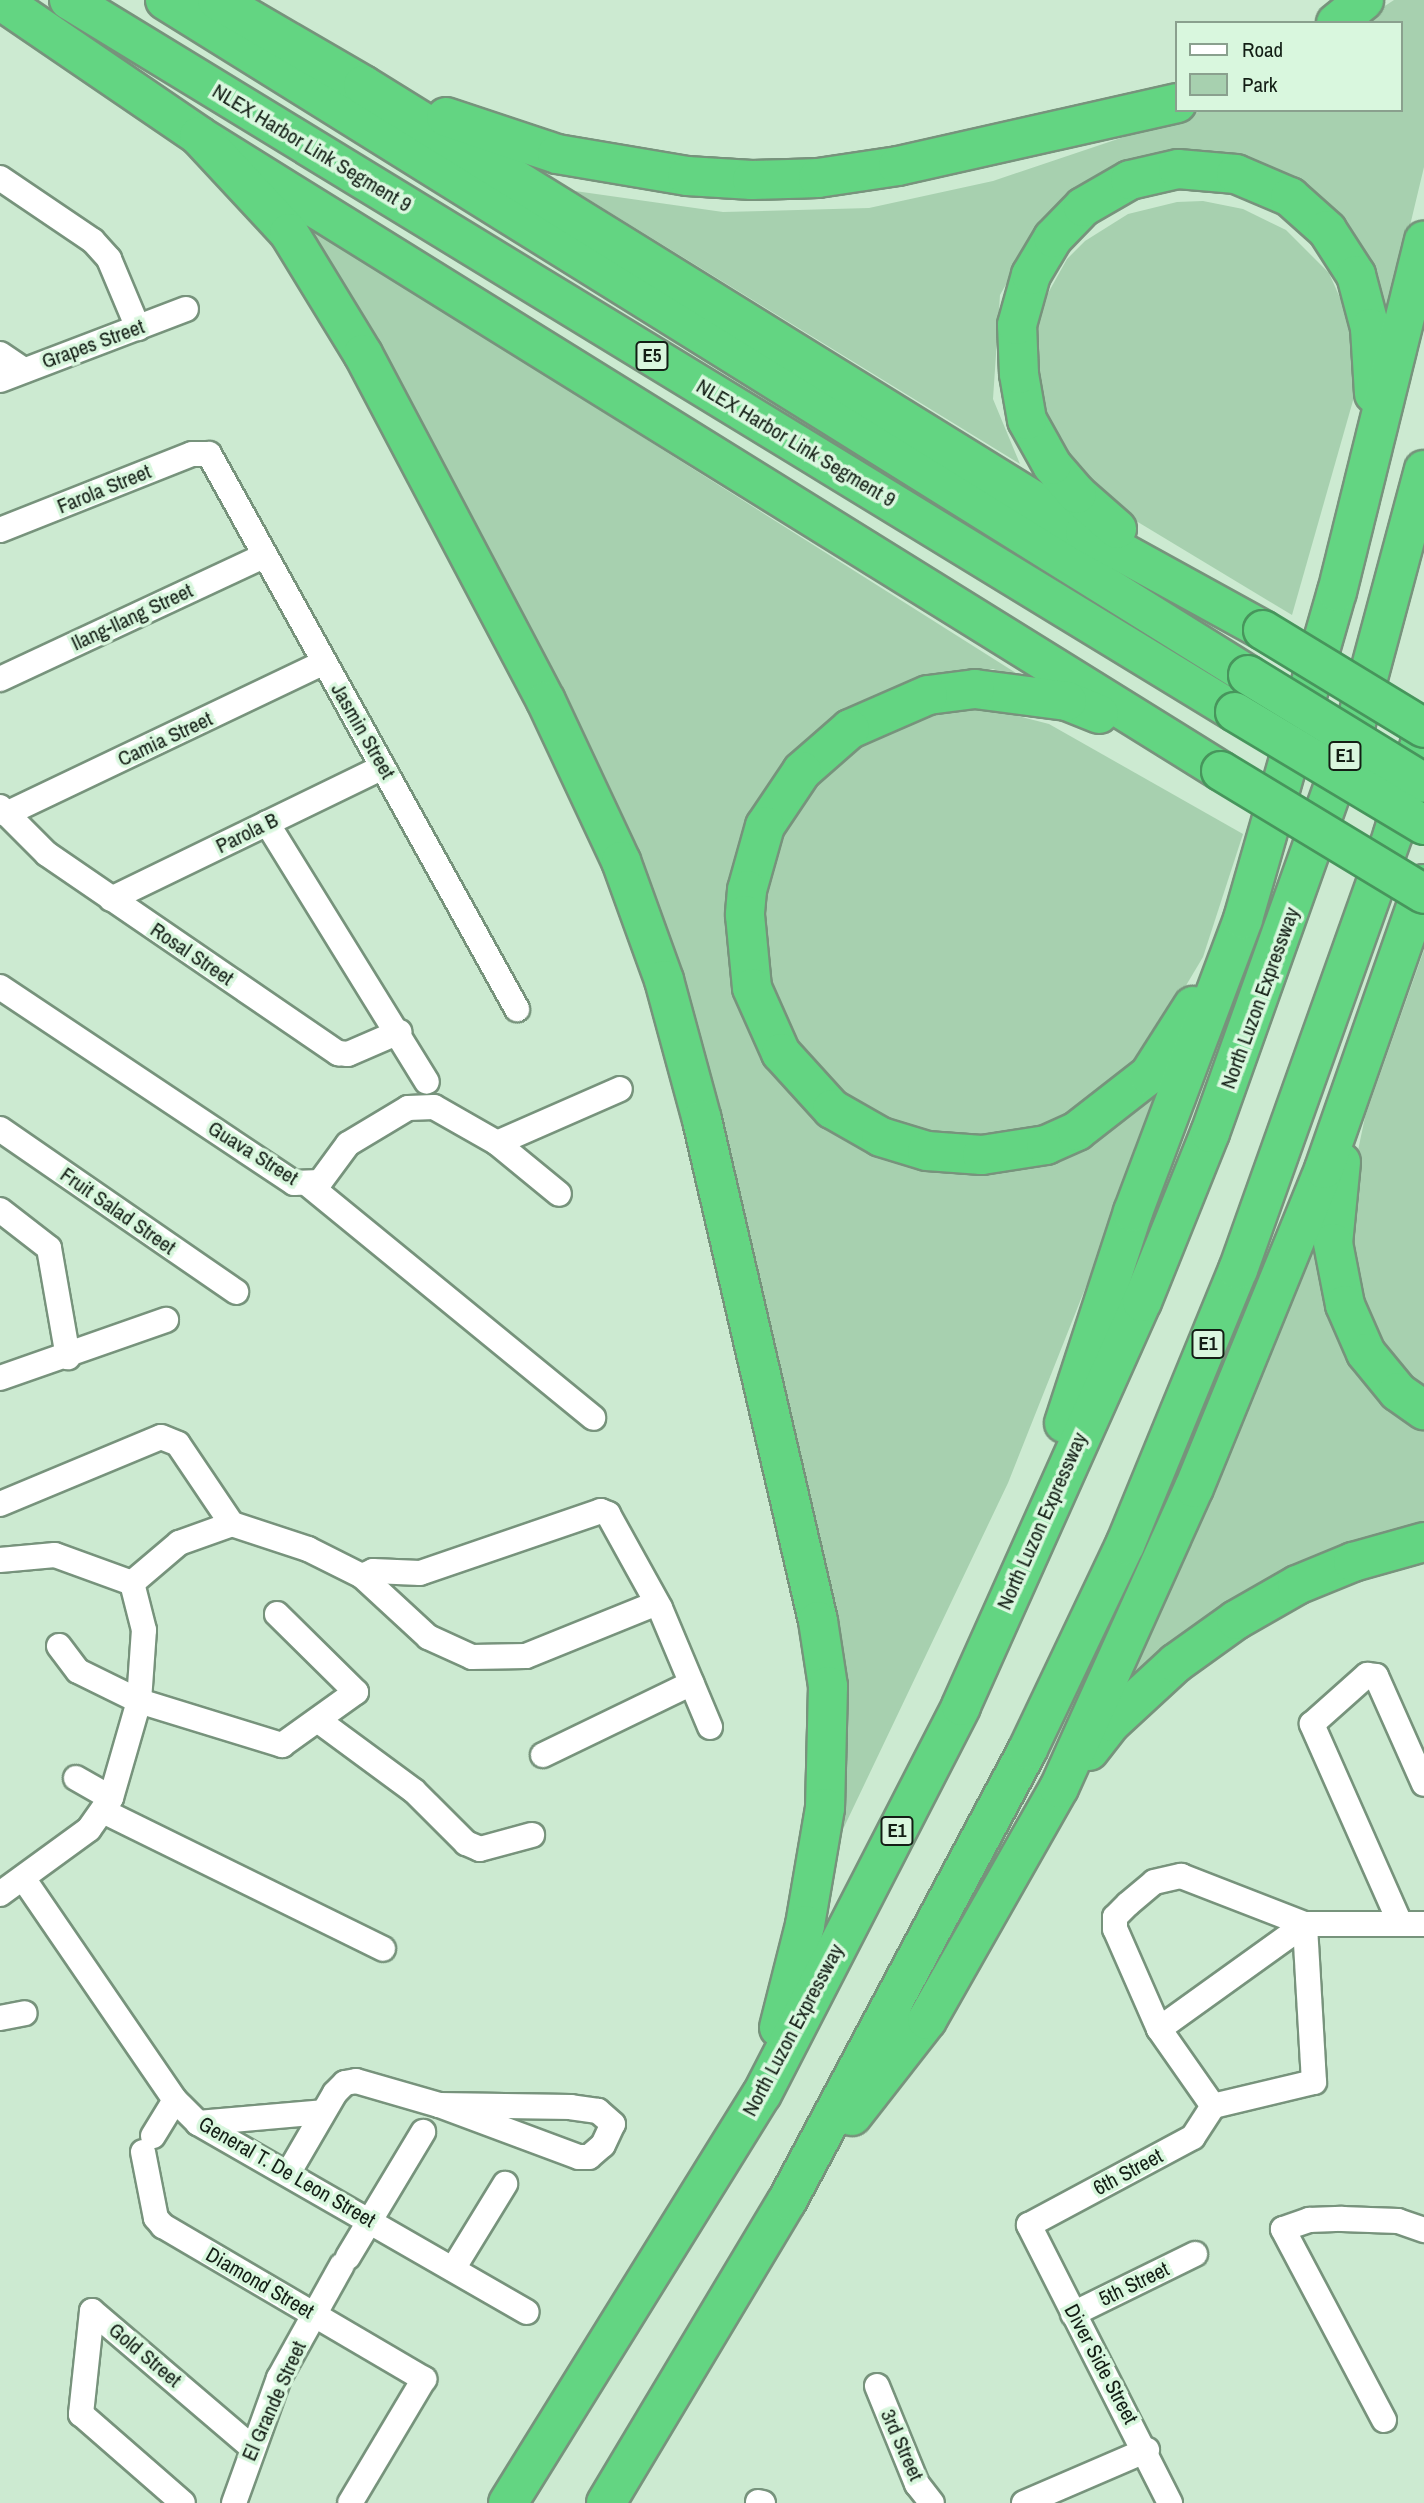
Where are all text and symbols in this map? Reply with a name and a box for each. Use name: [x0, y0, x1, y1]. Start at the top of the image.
legend: [1176, 21, 1403, 112]
text: Road: [1242, 35, 1283, 64]
text: Park: [1242, 70, 1277, 99]
street label: NLEX Harbor Link Segment 9: [208, 79, 416, 217]
street label: Grapes Street: [38, 314, 148, 374]
road number: E5: [634, 340, 670, 372]
street label: NLEX Harbor Link Segment 9: [692, 374, 900, 512]
street label: Farola Street: [54, 459, 154, 519]
street label: Ilang-Ilang Street: [67, 578, 197, 656]
street label: Jasmin Street: [326, 679, 400, 783]
street label: Camia Street: [114, 706, 216, 772]
road number: E1: [1328, 740, 1362, 772]
street label: Parola B: [212, 807, 282, 859]
street label: North Luzon Expressway: [1215, 904, 1305, 1092]
street label: Rosal Street: [146, 917, 238, 991]
street label: Guava Street: [203, 1115, 303, 1191]
street label: Fruit Salad Street: [55, 1162, 181, 1260]
road number: E1: [1190, 1328, 1226, 1360]
street label: North Luzon Expressway: [992, 1428, 1092, 1614]
road number: E1: [880, 1815, 914, 1846]
street label: North Luzon Expressway: [737, 1940, 849, 2120]
street label: General T. De Leon Street: [194, 2111, 380, 2233]
street label: 6th Street: [1089, 2143, 1167, 2201]
street label: Diamond Street: [201, 2242, 319, 2324]
street label: 5th Street: [1095, 2256, 1173, 2312]
street label: Diver Side Street: [1059, 2300, 1143, 2428]
street label: Gold Street: [104, 2317, 186, 2393]
street label: El Grande Street: [236, 2337, 312, 2465]
street label: 3rd Street: [875, 2405, 929, 2485]

